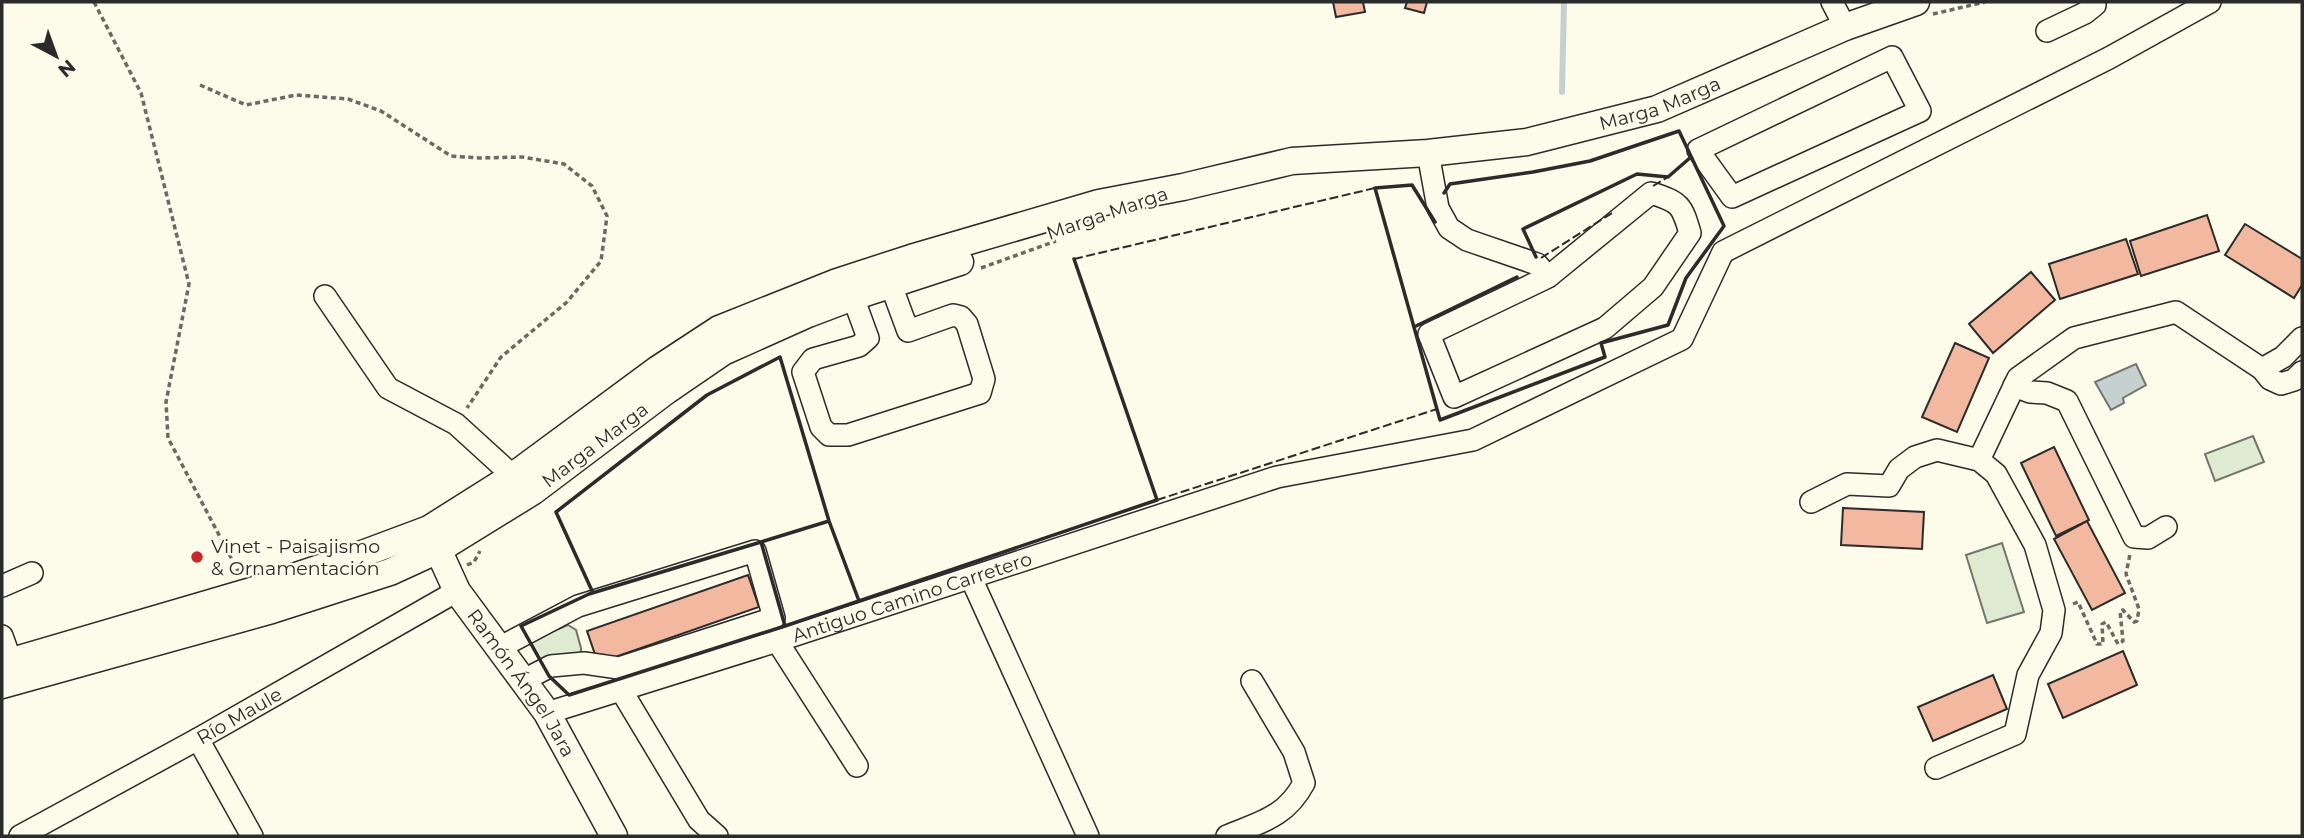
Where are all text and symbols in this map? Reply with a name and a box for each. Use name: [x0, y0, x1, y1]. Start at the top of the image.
north arrow: [21, 21, 91, 91]
text: N: [53, 55, 80, 82]
street label: Marga Marga: [1597, 72, 1724, 135]
street label: Marga Marga: [1043, 182, 1171, 245]
street label: Marga Marga: [537, 398, 653, 493]
place label: Vinet - Paisajismo & Ornamentación: [211, 535, 380, 580]
street label: Antiguo Camino Carretero: [789, 547, 1035, 647]
marker: Vinet - Paisajismo & Ornamentación: [189, 549, 205, 565]
street label: Ramón Ángel Jara: [462, 605, 580, 761]
street label: Río Maule: [193, 683, 286, 749]

